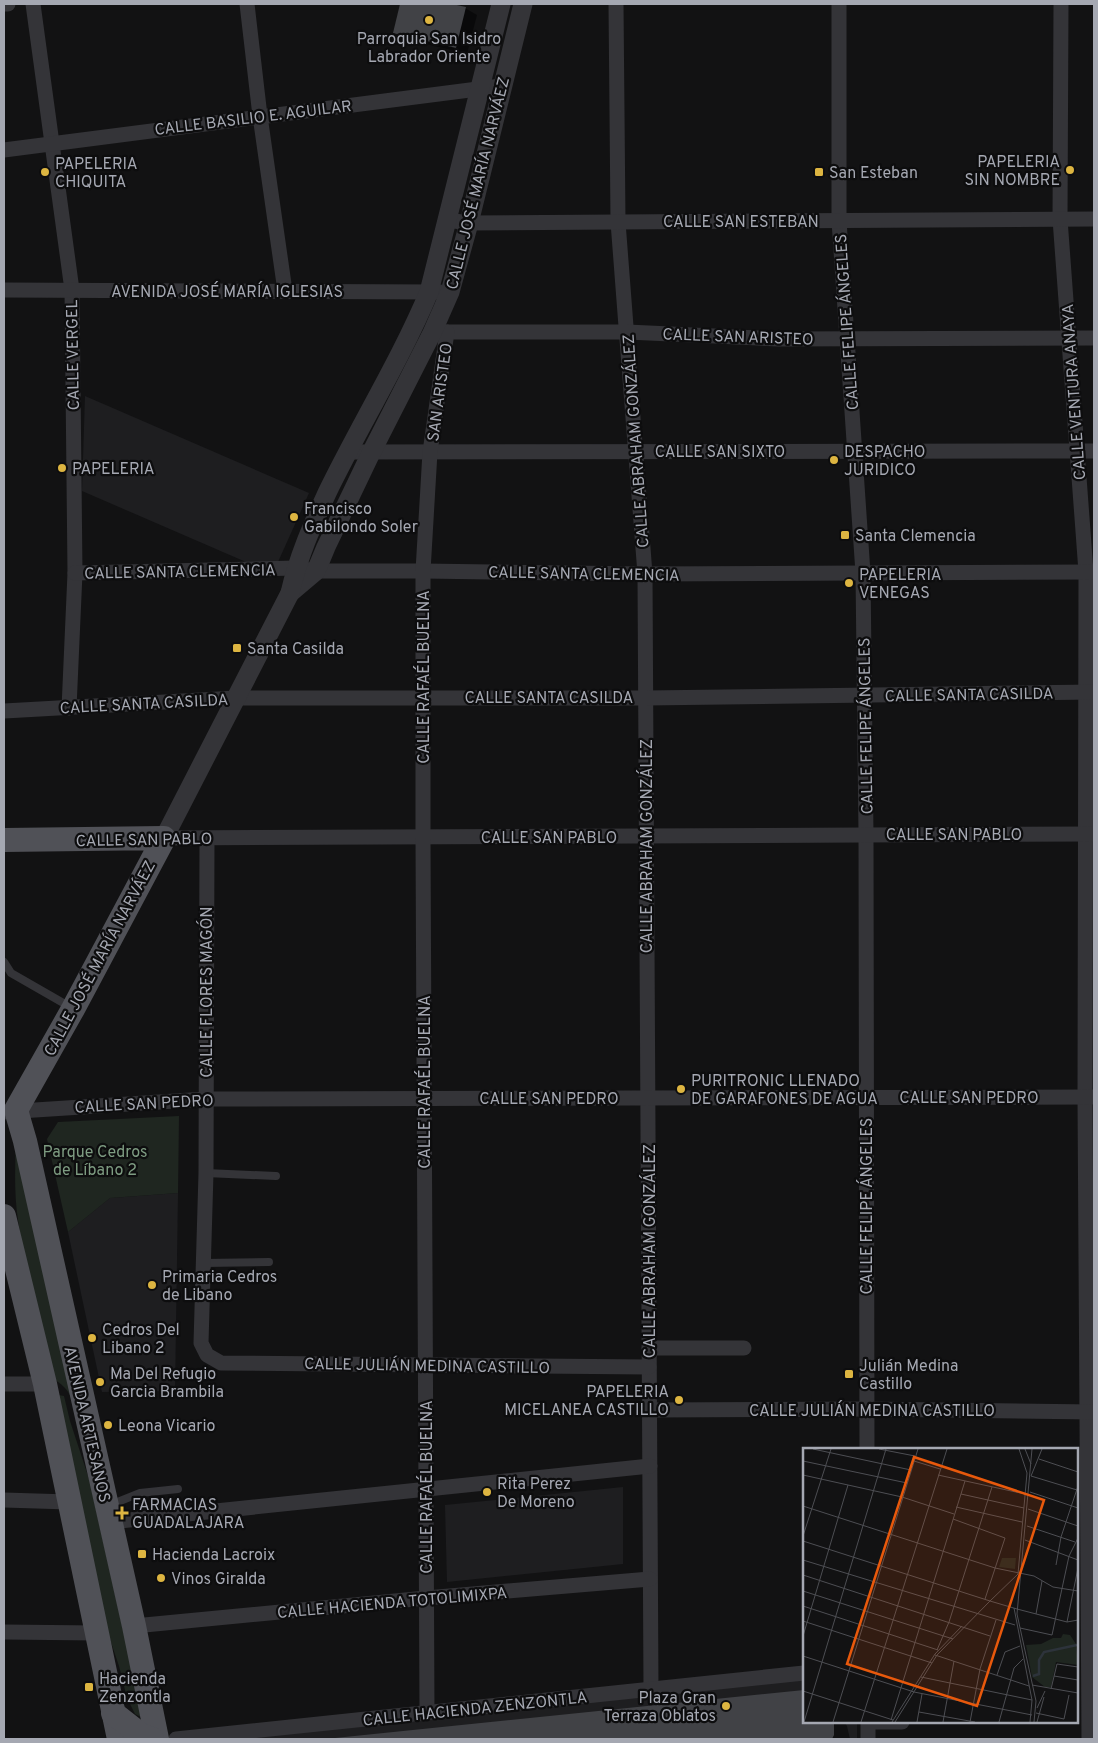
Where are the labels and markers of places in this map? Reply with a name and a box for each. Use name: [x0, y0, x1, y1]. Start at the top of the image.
marker: Parroquia San Isidro Labrador Oriente: [423, 14, 435, 26]
place label: Parroquia San Isidro Labrador Oriente: [357, 30, 501, 68]
place label: PAPELERIA SIN NOMBRE: [965, 153, 1060, 191]
place label: PAPELERIA CHIQUITA: [55, 155, 138, 193]
place label: San Esteban: [829, 164, 918, 184]
marker: PAPELERIA SIN NOMBRE: [1064, 164, 1076, 176]
marker: PAPELERIA CHIQUITA: [39, 166, 51, 178]
marker: San Esteban: [813, 166, 825, 178]
place label: DESPACHO JURIDICO: [844, 443, 925, 481]
marker: DESPACHO JURIDICO: [828, 454, 840, 466]
place label: PAPELERIA: [72, 460, 155, 480]
marker: PAPELERIA: [56, 462, 68, 474]
place label: Francisco Gabilondo Soler: [304, 500, 418, 538]
marker: Francisco Gabilondo Soler: [288, 511, 300, 523]
place label: Santa Clemencia: [855, 527, 976, 547]
marker: Santa Clemencia: [839, 529, 851, 541]
place label: PAPELERIA VENEGAS: [859, 566, 942, 604]
marker: PAPELERIA VENEGAS: [843, 577, 855, 589]
place label: Santa Casilda: [247, 640, 344, 660]
marker: Santa Casilda: [231, 642, 243, 654]
place label: PURITRONIC LLENADO DE GARAFONES DE AGUA: [691, 1072, 878, 1110]
marker: PURITRONIC LLENADO DE GARAFONES DE AGUA: [675, 1083, 687, 1095]
place label: Primaria Cedros de Libano: [162, 1268, 277, 1306]
marker: Primaria Cedros de Libano: [146, 1279, 158, 1291]
place label: Cedros Del Libano 2: [102, 1321, 180, 1359]
marker: Cedros Del Libano 2: [86, 1332, 98, 1344]
place label: Julián Medina Castillo: [859, 1357, 959, 1395]
place label: Ma Del Refugio Garcia Brambila: [110, 1365, 224, 1403]
marker: Julián Medina Castillo: [843, 1368, 855, 1380]
marker: Ma Del Refugio Garcia Brambila: [94, 1376, 106, 1388]
place label: PAPELERIA MICELANEA CASTILLO: [504, 1383, 669, 1421]
marker: PAPELERIA MICELANEA CASTILLO: [673, 1394, 685, 1406]
place label: Leona Vicario: [118, 1417, 215, 1437]
marker: Leona Vicario: [102, 1419, 114, 1431]
place label: Rita Perez De Moreno: [497, 1475, 575, 1513]
marker: Rita Perez De Moreno: [481, 1486, 493, 1498]
place label: FARMACIAS GUADALAJARA: [132, 1496, 245, 1534]
marker: FARMACIAS GUADALAJARA: [116, 1507, 128, 1519]
place label: Hacienda Lacroix: [152, 1546, 275, 1566]
marker: Hacienda Lacroix: [136, 1548, 148, 1560]
place label: Vinos Giralda: [171, 1570, 266, 1590]
marker: Vinos Giralda: [155, 1572, 167, 1584]
place label: Hacienda Zenzontla: [99, 1670, 171, 1708]
marker: Hacienda Zenzontla: [83, 1681, 95, 1693]
place label: Plaza Gran Terraza Oblatos: [603, 1689, 716, 1727]
marker: Plaza Gran Terraza Oblatos: [720, 1700, 732, 1712]

